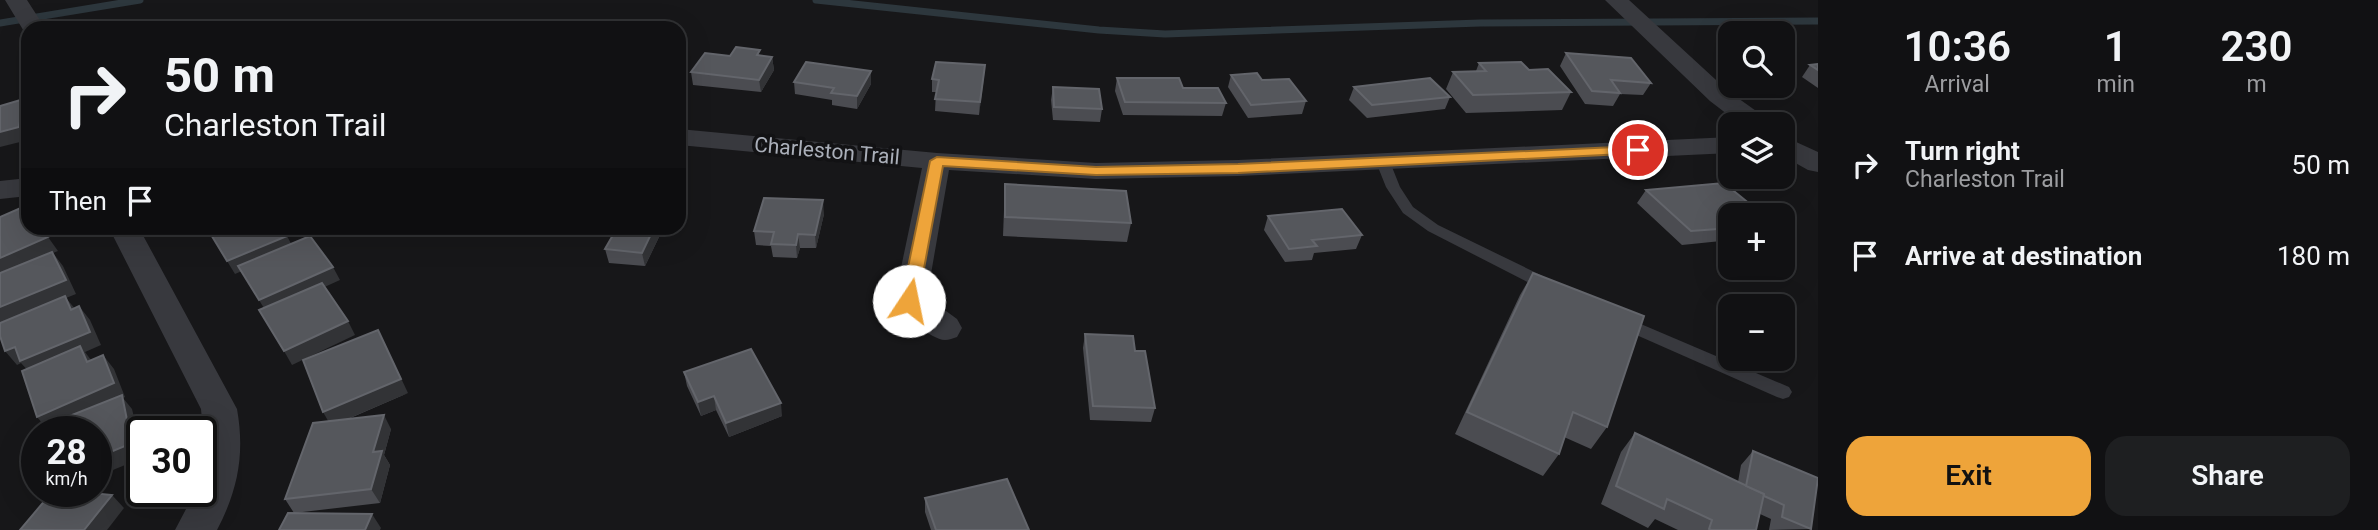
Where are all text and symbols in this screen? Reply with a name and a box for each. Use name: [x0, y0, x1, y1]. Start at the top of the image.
map controls: [1718, 21, 1795, 371]
button: search: [1718, 21, 1795, 98]
text: 10:36: [1904, 22, 2011, 71]
text: 1: [2104, 22, 2128, 71]
text: 230: [2220, 22, 2292, 71]
text: 50 m: [164, 47, 275, 104]
icon: right: [49, 49, 140, 140]
text: Arrival: [1925, 71, 1990, 98]
text: min: [2096, 71, 2135, 98]
text: m: [2246, 71, 2267, 98]
text: Charleston Trail: [164, 106, 386, 144]
button: layers: [1718, 112, 1795, 189]
pin: [1608, 120, 1668, 180]
icon: arrive: [1619, 131, 1657, 169]
street label: Charleston Trail: [753, 133, 901, 169]
text: Turn right: [1905, 136, 2020, 166]
icon: right: [1846, 146, 1884, 184]
text: 50 m: [2292, 150, 2350, 180]
text: Charleston Trail: [1905, 166, 2065, 193]
icon: arrive: [121, 182, 159, 220]
text: Then: [49, 186, 107, 216]
button: +: [1718, 203, 1795, 280]
icon: arrive: [1846, 237, 1884, 275]
text: Arrive at destination: [1905, 241, 2142, 271]
text: 180 m: [2277, 241, 2350, 271]
position arrow: [872, 264, 946, 338]
button: −: [1718, 294, 1795, 371]
speed limit sign: 30: [126, 416, 217, 507]
text: 28: [46, 432, 87, 473]
button: Exit: [1846, 436, 2091, 516]
button: Share: [2105, 436, 2350, 516]
text: km/h: [45, 468, 88, 489]

